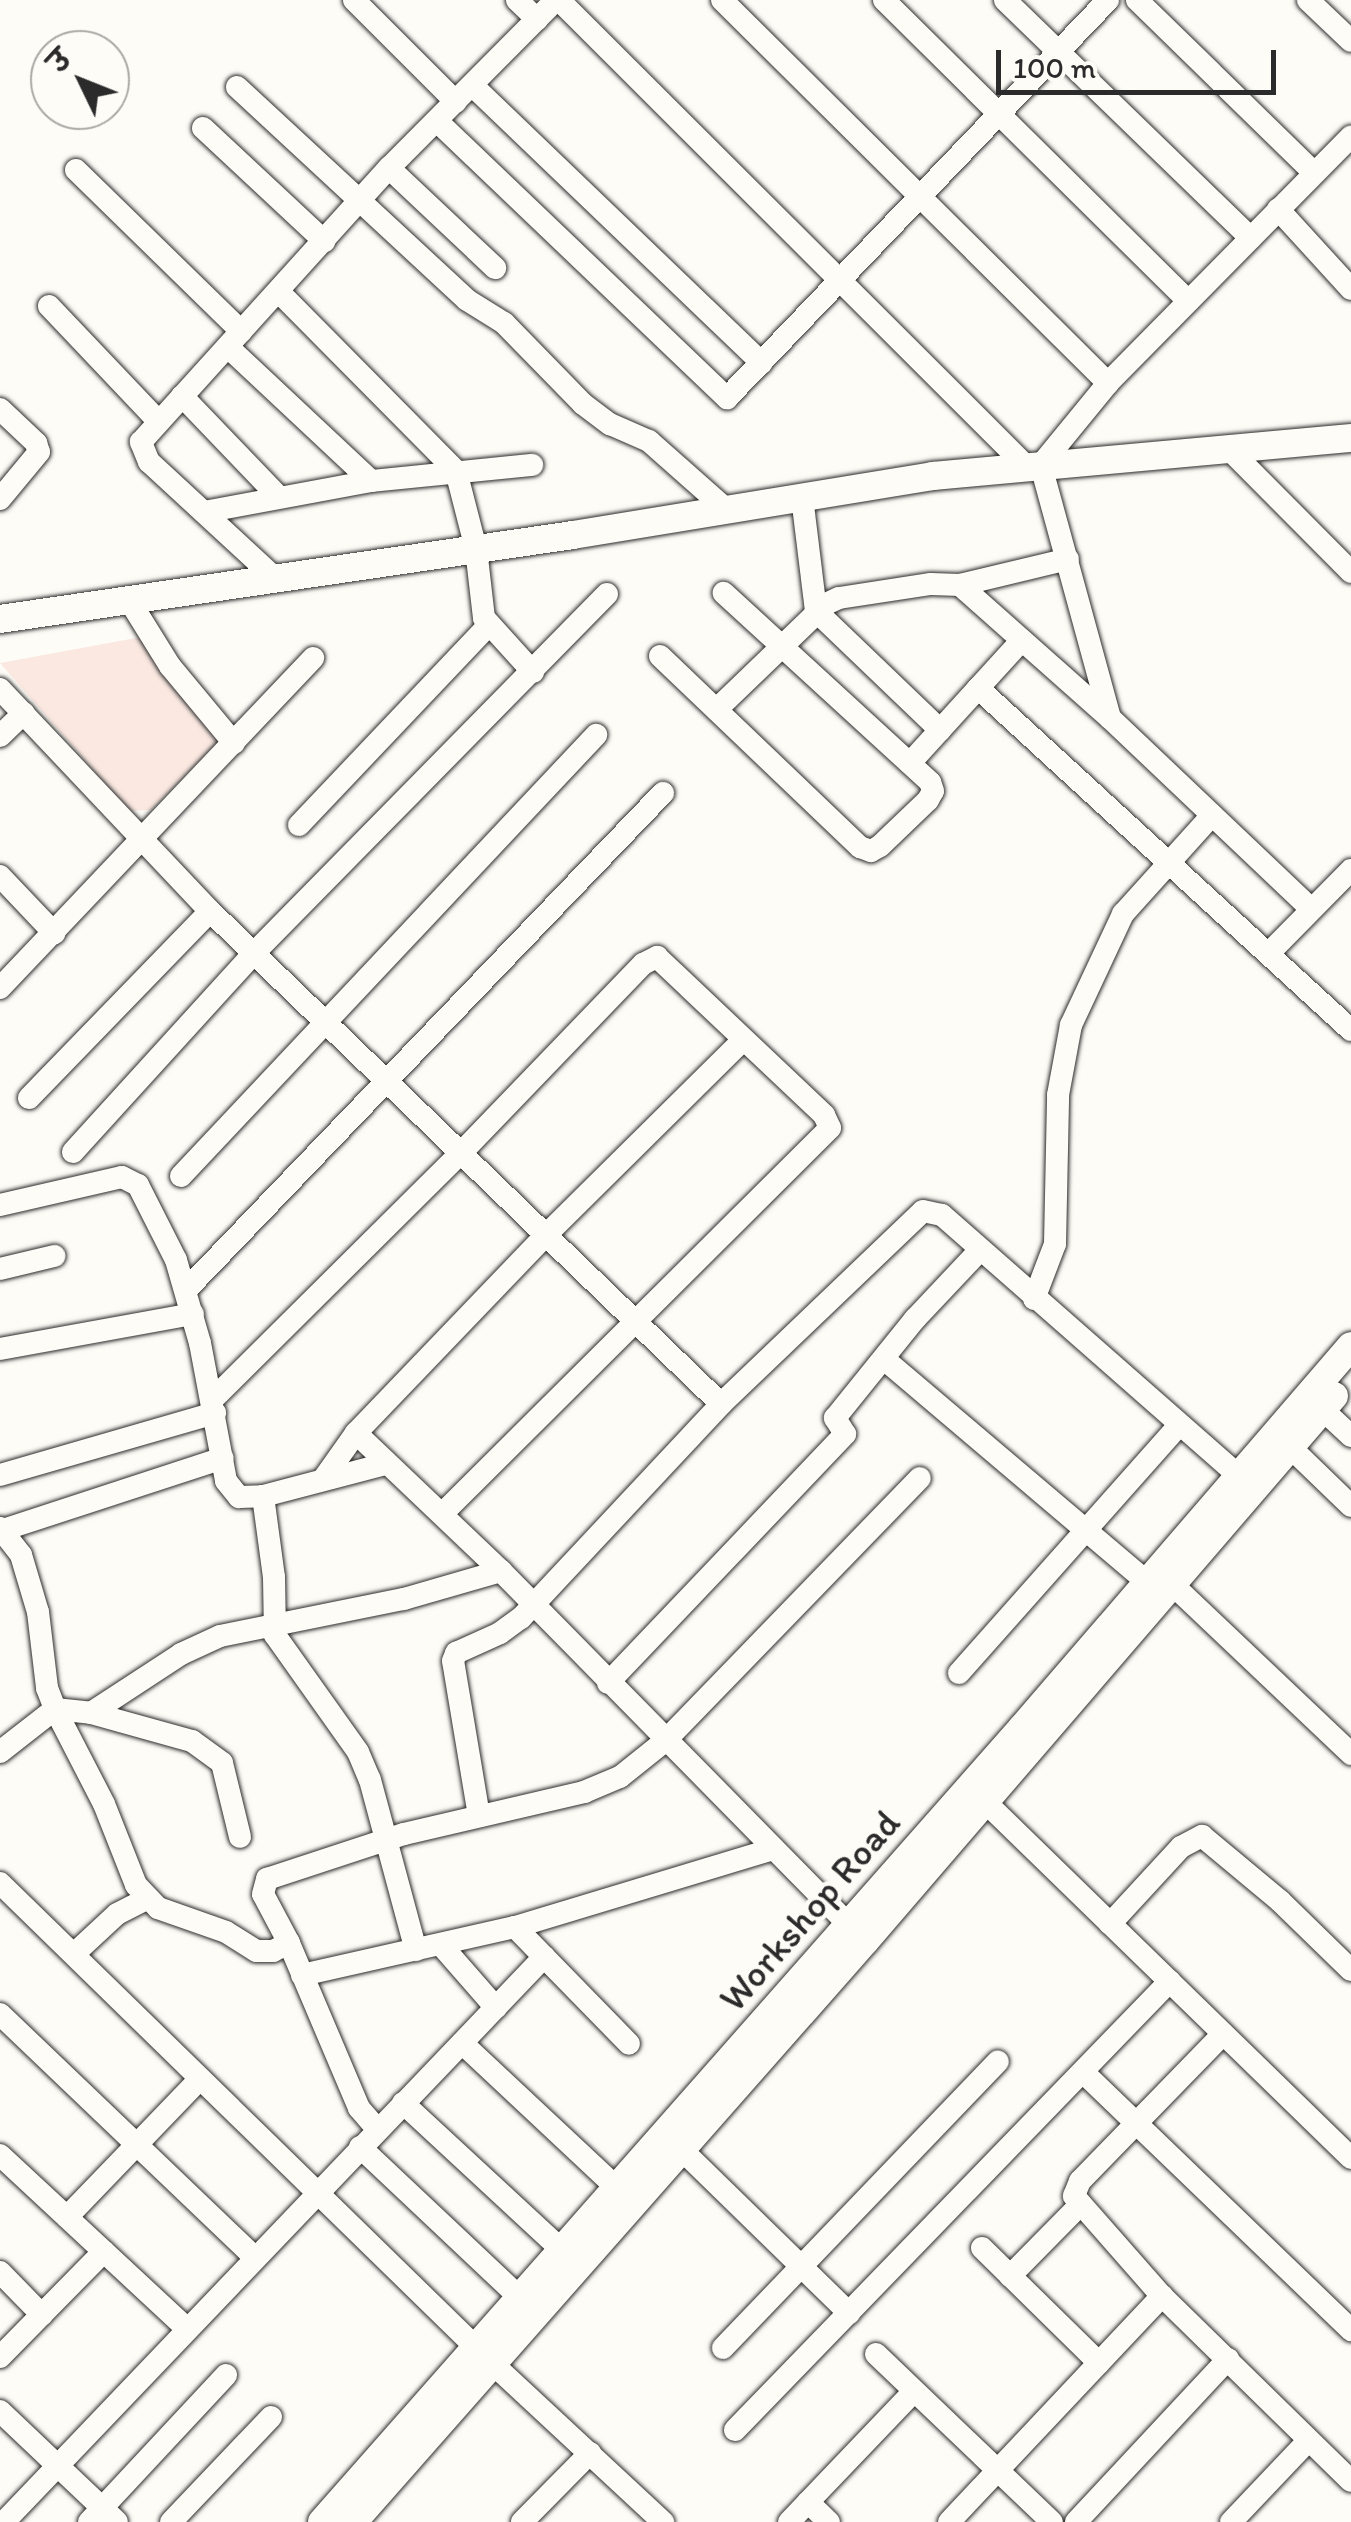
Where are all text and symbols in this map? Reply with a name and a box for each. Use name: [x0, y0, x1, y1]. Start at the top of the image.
north arrow: [30, 30, 130, 130]
scale bar: [1001, 30, 1281, 92]
text: उ: [41, 42, 78, 79]
text: 100 m: [1013, 49, 1096, 86]
street label: Workshop Road: [710, 1801, 910, 2021]

